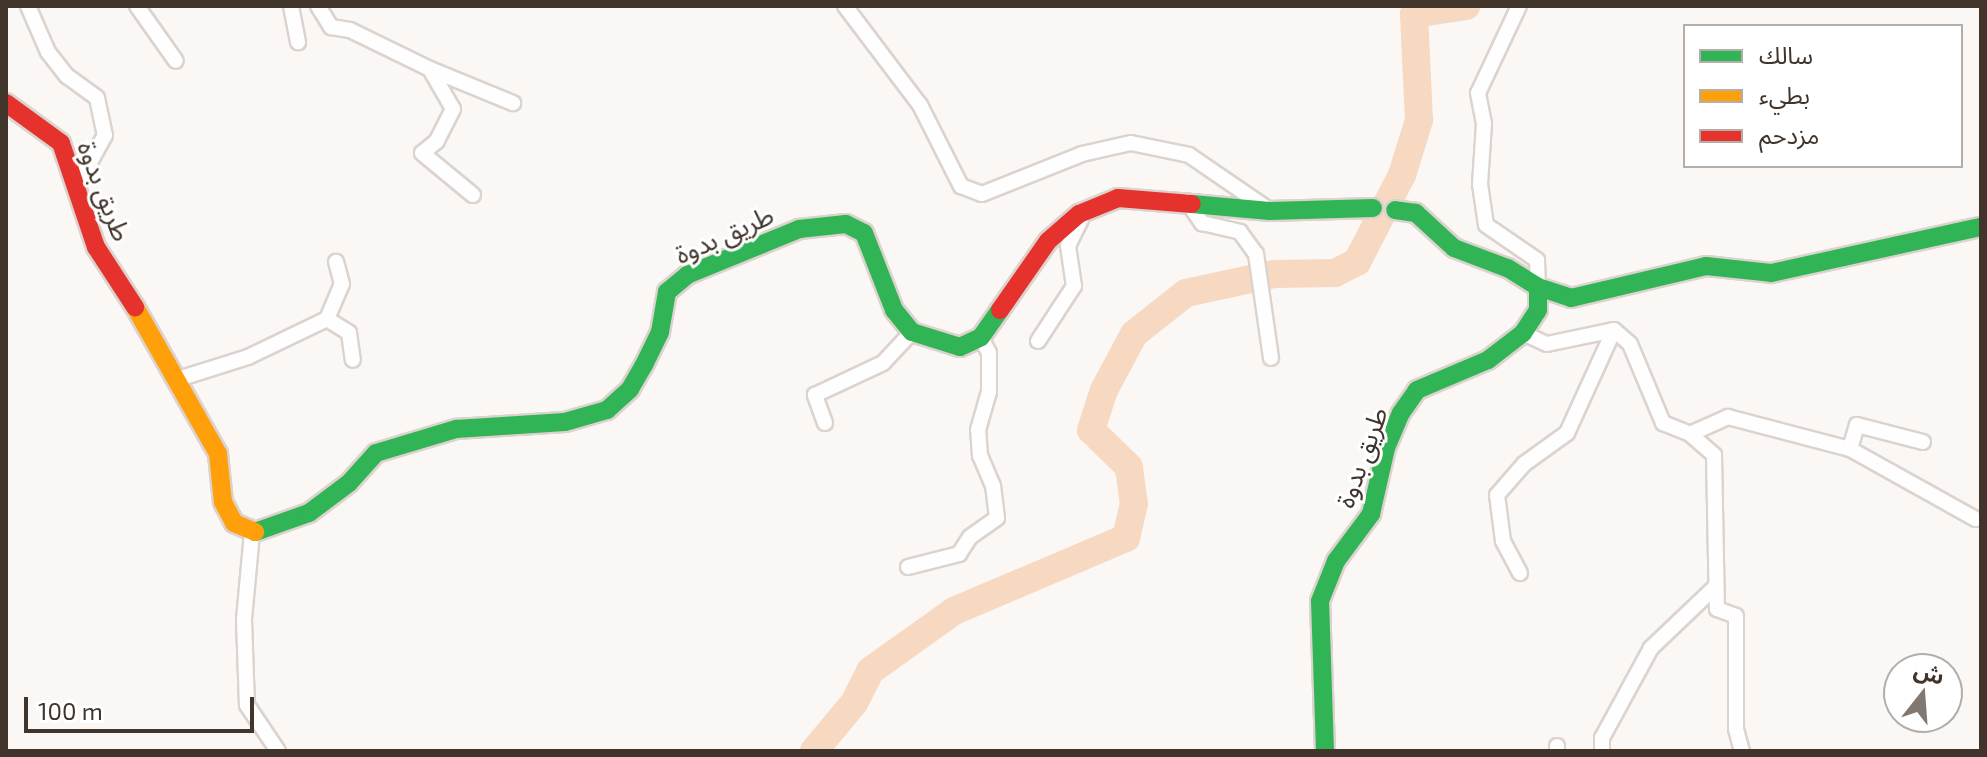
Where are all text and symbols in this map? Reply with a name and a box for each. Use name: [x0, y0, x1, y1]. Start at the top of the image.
legend: [1683, 24, 1963, 168]
text: سالك: [1759, 40, 1813, 69]
text: بطيء: [1759, 80, 1810, 109]
text: مزدحم: [1759, 120, 1819, 149]
street label: طريق بدوة: [72, 137, 138, 245]
street label: طريق بدوة: [670, 198, 778, 270]
street label: طريق بدوة: [1328, 402, 1394, 512]
north arrow: [1883, 653, 1963, 733]
text: ش: [1911, 655, 1948, 689]
scale bar: [28, 681, 258, 731]
text: 100 m: [38, 696, 103, 725]

